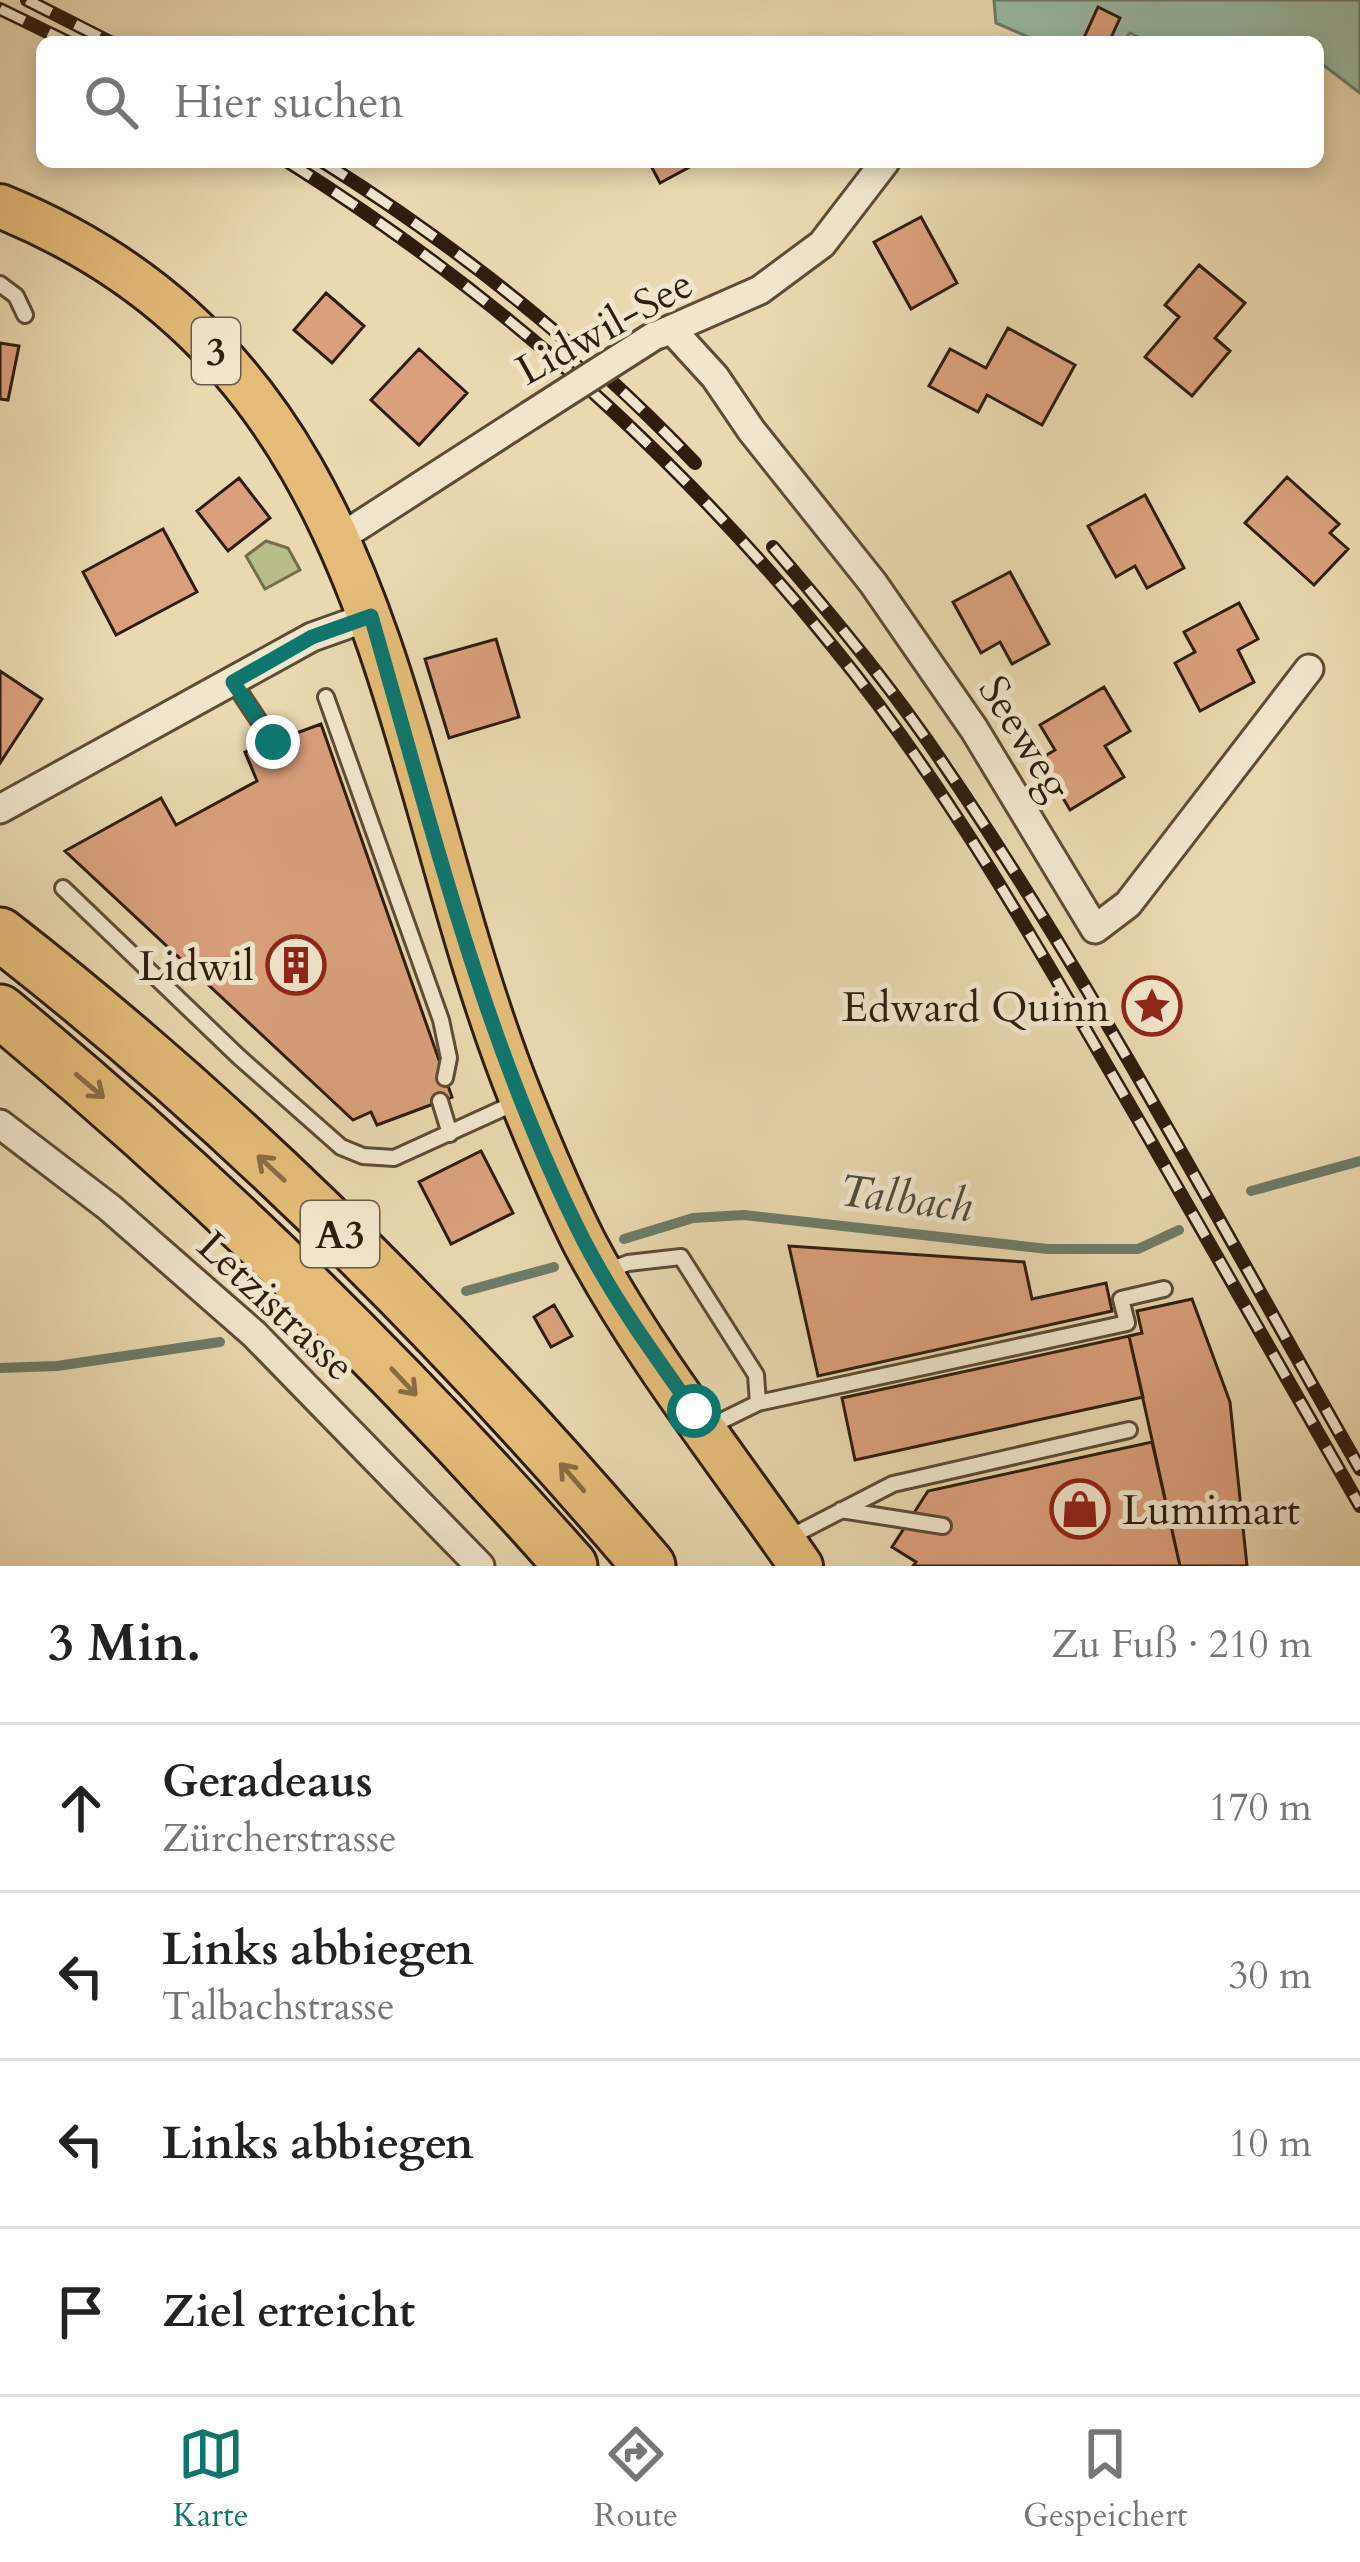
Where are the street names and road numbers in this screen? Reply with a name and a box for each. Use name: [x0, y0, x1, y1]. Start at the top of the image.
street label: Lidwil-See: [506, 255, 703, 399]
road number: 3: [192, 318, 240, 384]
street label: Seeweg: [965, 665, 1085, 811]
road number: A3: [301, 1201, 379, 1267]
street label: Letzistrasse: [185, 1218, 367, 1394]

